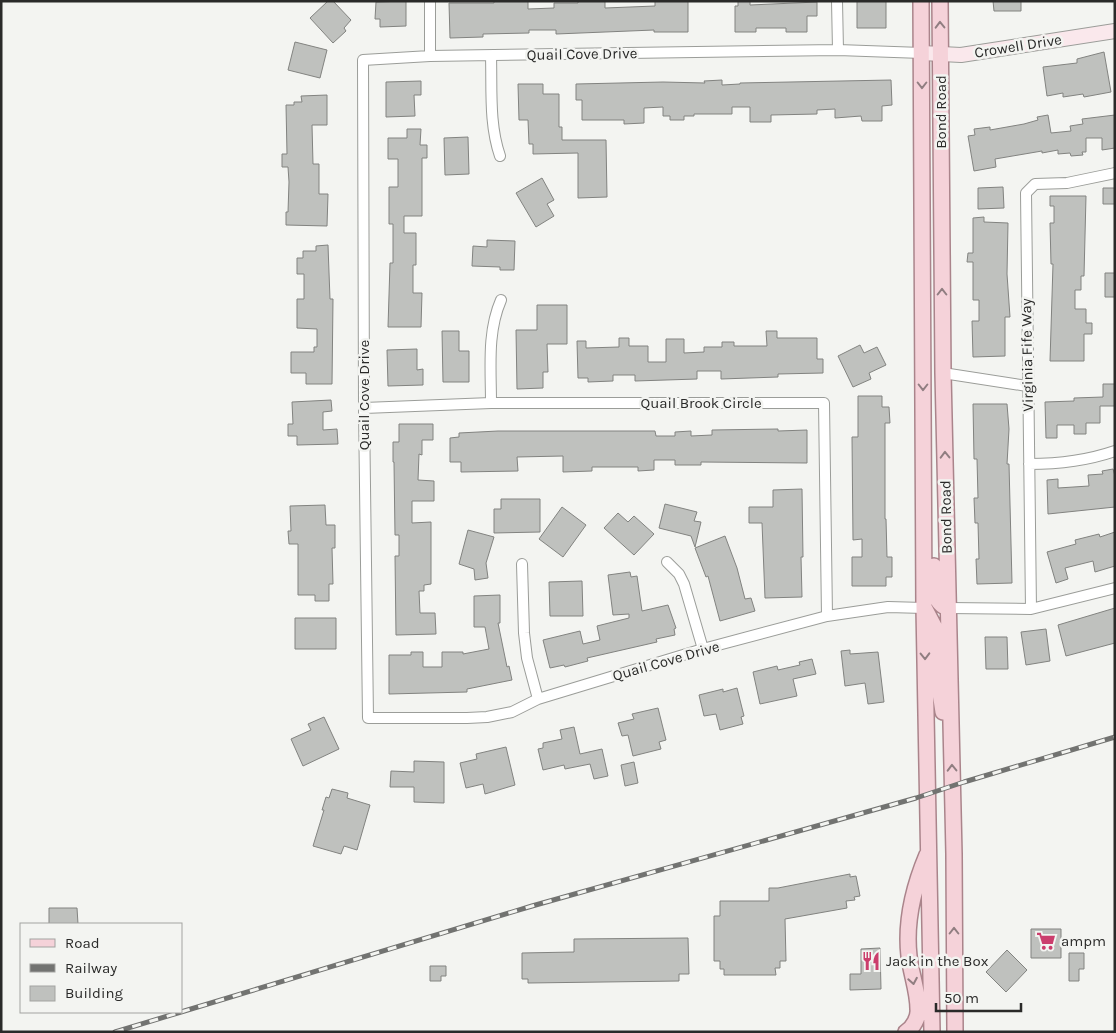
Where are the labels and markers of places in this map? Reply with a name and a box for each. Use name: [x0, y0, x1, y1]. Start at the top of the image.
supermarket icon: ampm: [1035, 930, 1057, 952]
place label: ampm: [1061, 932, 1106, 950]
restaurant icon: Jack in the Box: [860, 950, 882, 972]
place label: Jack in the Box: [886, 952, 989, 970]

